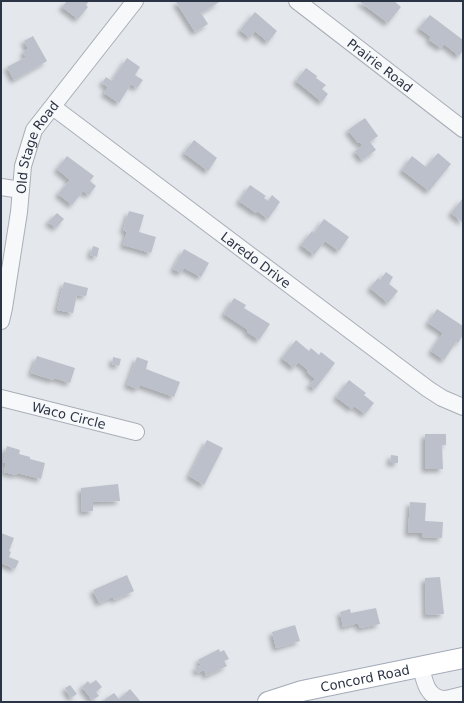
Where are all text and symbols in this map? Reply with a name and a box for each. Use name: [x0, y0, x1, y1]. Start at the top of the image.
street label: Prairie Road: [345, 35, 416, 95]
street label: Old Stage Road: [13, 98, 61, 195]
street label: Laredo Drive: [218, 229, 294, 291]
street label: Waco Circle: [30, 399, 107, 432]
street label: Concord Road: [319, 662, 411, 695]

